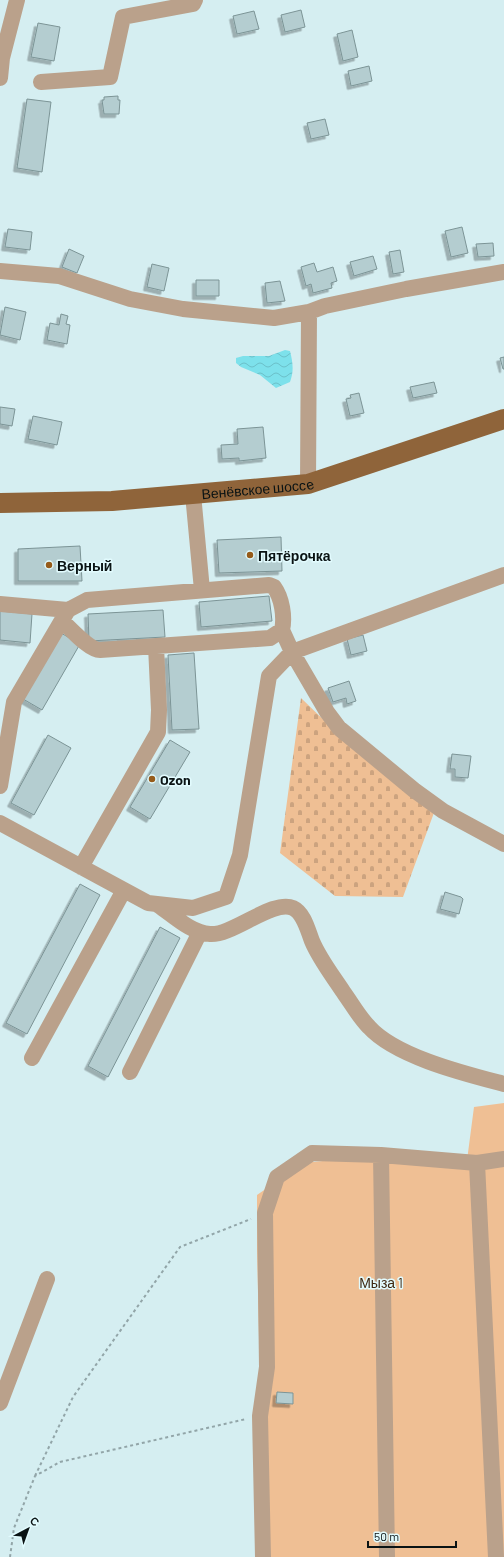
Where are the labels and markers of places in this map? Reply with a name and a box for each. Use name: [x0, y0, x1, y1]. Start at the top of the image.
place label: Пятёрочка: [258, 547, 331, 564]
marker: Пятёрочка: [245, 550, 255, 560]
place label: Верный: [57, 557, 112, 574]
marker: Верный: [44, 560, 54, 570]
place label: Ozon: [160, 771, 191, 788]
marker: Ozon: [147, 774, 157, 784]

